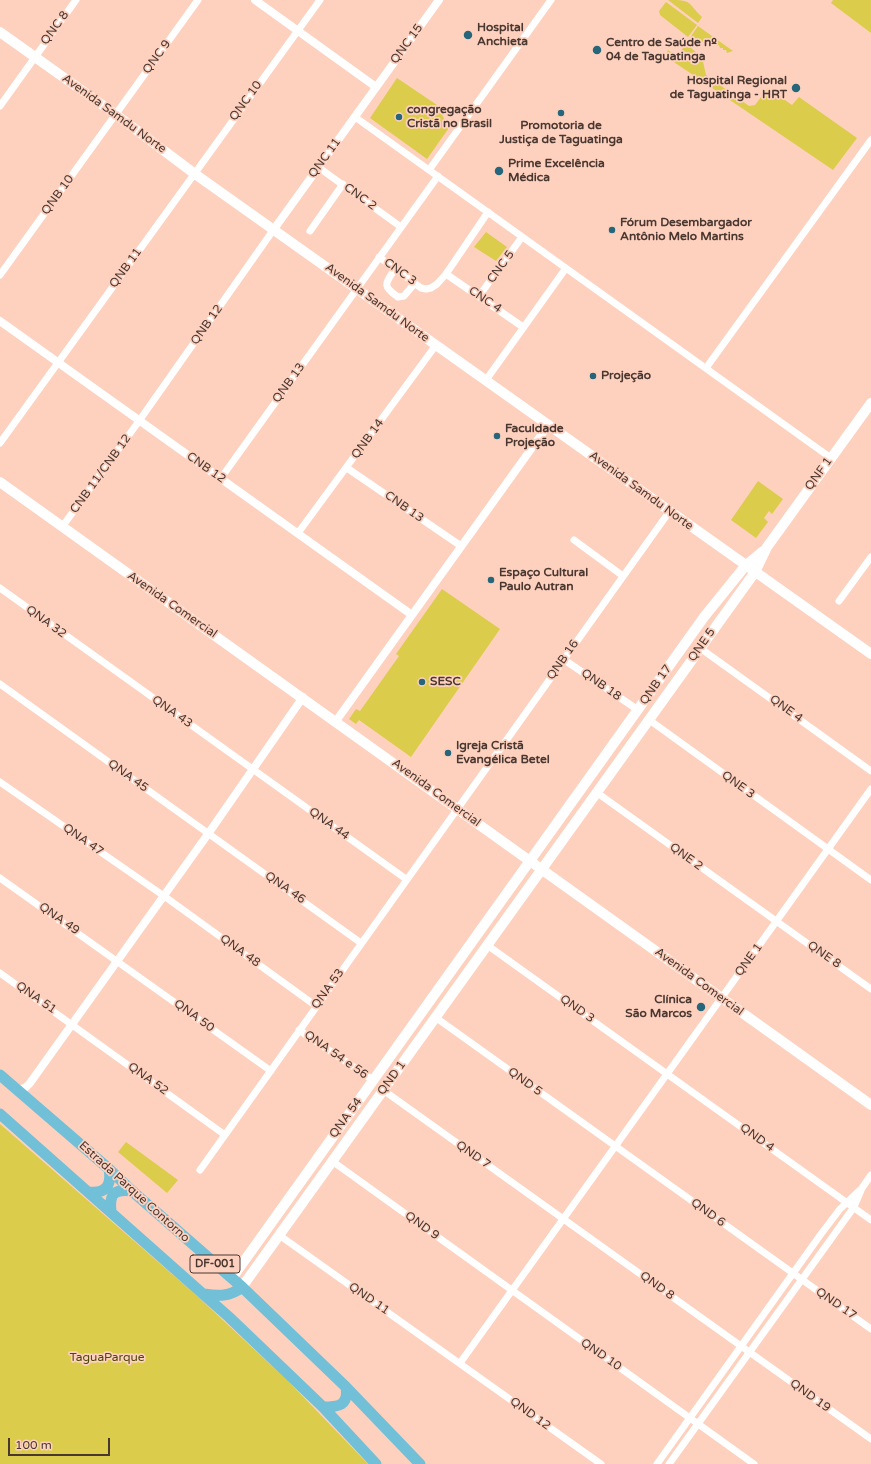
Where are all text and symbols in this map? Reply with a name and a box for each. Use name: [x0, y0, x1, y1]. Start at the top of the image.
street label: QNC 8: [38, 8, 72, 48]
street label: QNC 15: [388, 21, 426, 67]
place label: Hospital Anchieta: [477, 21, 528, 49]
marker: Hospital Anchieta: [462, 29, 474, 41]
place label: Centro de Saúde nº 04 de Taguatinga: [606, 36, 717, 64]
street label: QNC 9: [140, 37, 174, 77]
marker: Centro de Saúde nº 04 de Taguatinga: [591, 44, 603, 56]
street label: Avenida Samdu Norte: [59, 71, 169, 157]
place label: Hospital Regional de Taguatinga - HRT: [670, 74, 787, 102]
street label: QNC 10: [227, 78, 265, 124]
marker: Hospital Regional de Taguatinga - HRT: [790, 82, 802, 94]
place label: congregação Cristã no Brasil: [407, 103, 492, 131]
marker: Promotoria de Justiça de Taguatinga: [556, 108, 566, 118]
marker: congregação Cristã no Brasil: [394, 112, 404, 122]
place label: Promotoria de Justiça de Taguatinga: [499, 119, 623, 147]
street label: QNC 11: [306, 135, 344, 181]
place label: Prime Excelência Médica: [508, 157, 605, 185]
marker: Prime Excelência Médica: [493, 165, 505, 177]
street label: QNB 10: [39, 172, 77, 218]
street label: CNC 2: [341, 180, 379, 214]
place label: Fórum Desembargador Antônio Melo Martins: [620, 216, 752, 244]
marker: Fórum Desembargador Antônio Melo Martins: [607, 225, 617, 235]
street label: QNB 11: [107, 245, 145, 291]
street label: CNC 5: [484, 248, 518, 286]
street label: CNC 3: [381, 255, 419, 289]
street label: Avenida Samdu Norte: [322, 260, 432, 346]
street label: CNC 4: [466, 284, 504, 316]
street label: QNB 12: [188, 302, 226, 348]
street label: QNB 13: [270, 360, 308, 406]
place label: Projeção: [601, 369, 651, 383]
marker: Projeção: [588, 371, 598, 381]
street label: QNB 14: [349, 416, 387, 462]
place label: Faculdade Projeção: [505, 422, 563, 450]
marker: Faculdade Projeção: [492, 431, 502, 441]
street label: CNB 11/CNB 12: [67, 432, 135, 516]
street label: Avenida Samdu Norte: [586, 448, 696, 534]
street label: CNB 12: [184, 449, 228, 487]
street label: QNF 1: [802, 455, 836, 493]
street label: CNB 13: [382, 488, 426, 526]
place label: Espaço Cultural Paulo Autran: [499, 566, 588, 594]
street label: Avenida Comercial: [124, 569, 220, 641]
marker: Espaço Cultural Paulo Autran: [486, 575, 496, 585]
street label: QNA 32: [23, 603, 69, 641]
street label: QNE 5: [685, 625, 719, 665]
street label: QNB 16: [544, 637, 582, 683]
street label: QNB 17: [637, 662, 675, 708]
street label: QNB 18: [578, 666, 624, 704]
place label: SESC: [430, 675, 461, 689]
marker: SESC: [417, 677, 427, 687]
street label: QNE 4: [767, 692, 805, 726]
street label: QNA 43: [149, 693, 195, 731]
place label: Igreja Cristã Evangélica Betel: [456, 739, 550, 767]
marker: Igreja Cristã Evangélica Betel: [443, 748, 453, 758]
street label: Avenida Comercial: [389, 756, 483, 830]
street label: QNA 45: [105, 757, 151, 795]
street label: QNE 3: [719, 768, 757, 802]
street label: QNA 44: [306, 805, 352, 843]
street label: QNA 47: [60, 821, 106, 859]
street label: QNE 2: [667, 840, 705, 874]
street label: QNA 46: [262, 869, 308, 907]
street label: QNA 49: [36, 900, 82, 938]
street label: QNA 48: [217, 932, 263, 970]
street label: QNE 8: [804, 938, 844, 972]
street label: QNE 1: [732, 941, 766, 979]
street label: Avenida Comercial: [652, 945, 746, 1019]
street label: QNA 53: [309, 966, 347, 1012]
street label: QNA 51: [13, 979, 59, 1017]
street label: QND 3: [557, 992, 597, 1026]
place label: Clínica São Marcos: [625, 993, 692, 1021]
street label: QNA 50: [171, 997, 217, 1035]
marker: Clínica São Marcos: [695, 1001, 707, 1013]
street label: QNA 54 e 56: [301, 1028, 371, 1082]
street label: QND 1: [375, 1058, 409, 1098]
street label: QNA 52: [125, 1060, 171, 1098]
street label: QND 5: [505, 1065, 545, 1099]
street label: QNA 54: [327, 1095, 365, 1141]
street label: QND 4: [737, 1121, 777, 1155]
street label: Estrada Parque Contorno: [76, 1138, 192, 1246]
street label: QND 7: [453, 1138, 493, 1172]
street label: QND 6: [688, 1196, 728, 1230]
street label: QND 9: [402, 1209, 442, 1243]
road number: DF-001: [190, 1255, 240, 1273]
street label: QND 8: [637, 1269, 677, 1303]
street label: QND 11: [346, 1280, 392, 1318]
street label: QND 17: [813, 1285, 859, 1323]
street label: QND 10: [578, 1336, 624, 1374]
park label: TaguaParque: [69, 1351, 145, 1365]
street label: QND 19: [787, 1376, 833, 1416]
street label: QND 12: [507, 1394, 553, 1434]
scale bar: [10, 1430, 112, 1456]
text: 100 m: [15, 1438, 52, 1452]

